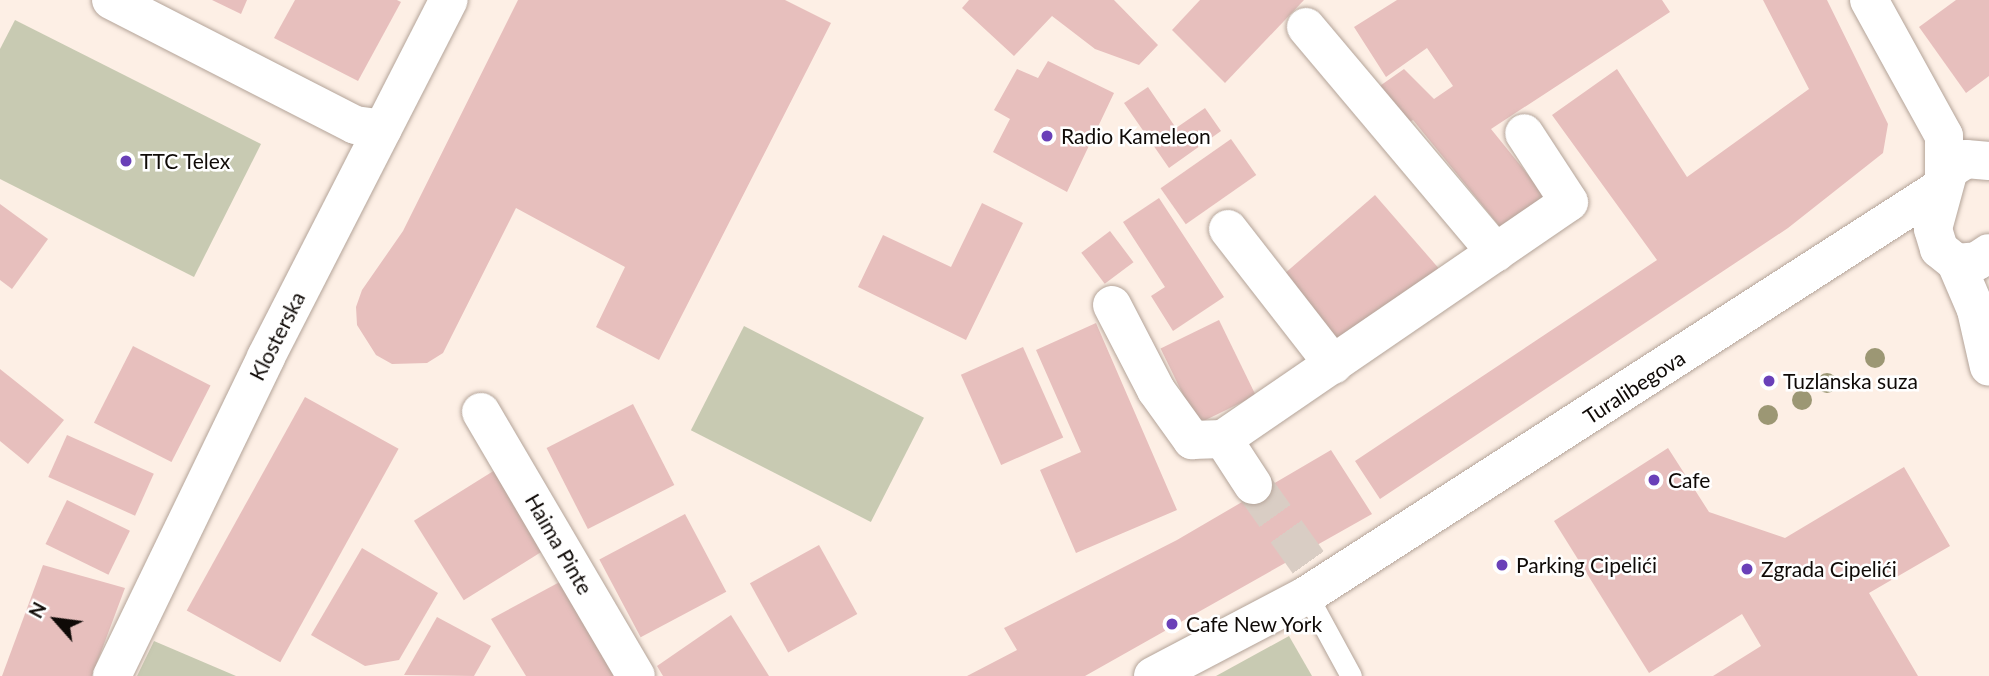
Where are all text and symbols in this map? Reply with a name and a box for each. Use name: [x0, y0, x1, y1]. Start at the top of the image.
place label: Radio Kameleon: [1061, 123, 1211, 149]
marker: Radio Kameleon: [1039, 128, 1055, 144]
place label: TTC Telex: [140, 148, 231, 174]
marker: TTC Telex: [118, 153, 134, 169]
street label: Klosterska: [244, 287, 310, 385]
street label: Turalibegova: [1578, 345, 1690, 429]
place label: Tuzlanska suza: [1783, 368, 1918, 394]
marker: Tuzlanska suza: [1761, 373, 1777, 389]
place label: Cafe: [1668, 467, 1710, 493]
marker: Cafe: [1646, 472, 1662, 488]
street label: Haima Pinte: [520, 489, 598, 599]
place label: Parking Cipelići: [1516, 552, 1657, 578]
place label: Zgrada Cipelići: [1761, 556, 1897, 582]
marker: Parking Cipelići: [1494, 557, 1510, 573]
marker: Zgrada Cipelići: [1739, 561, 1755, 577]
north arrow: [21, 585, 91, 655]
text: N: [23, 598, 51, 622]
place label: Cafe New York: [1186, 611, 1323, 637]
marker: Cafe New York: [1164, 616, 1180, 632]

